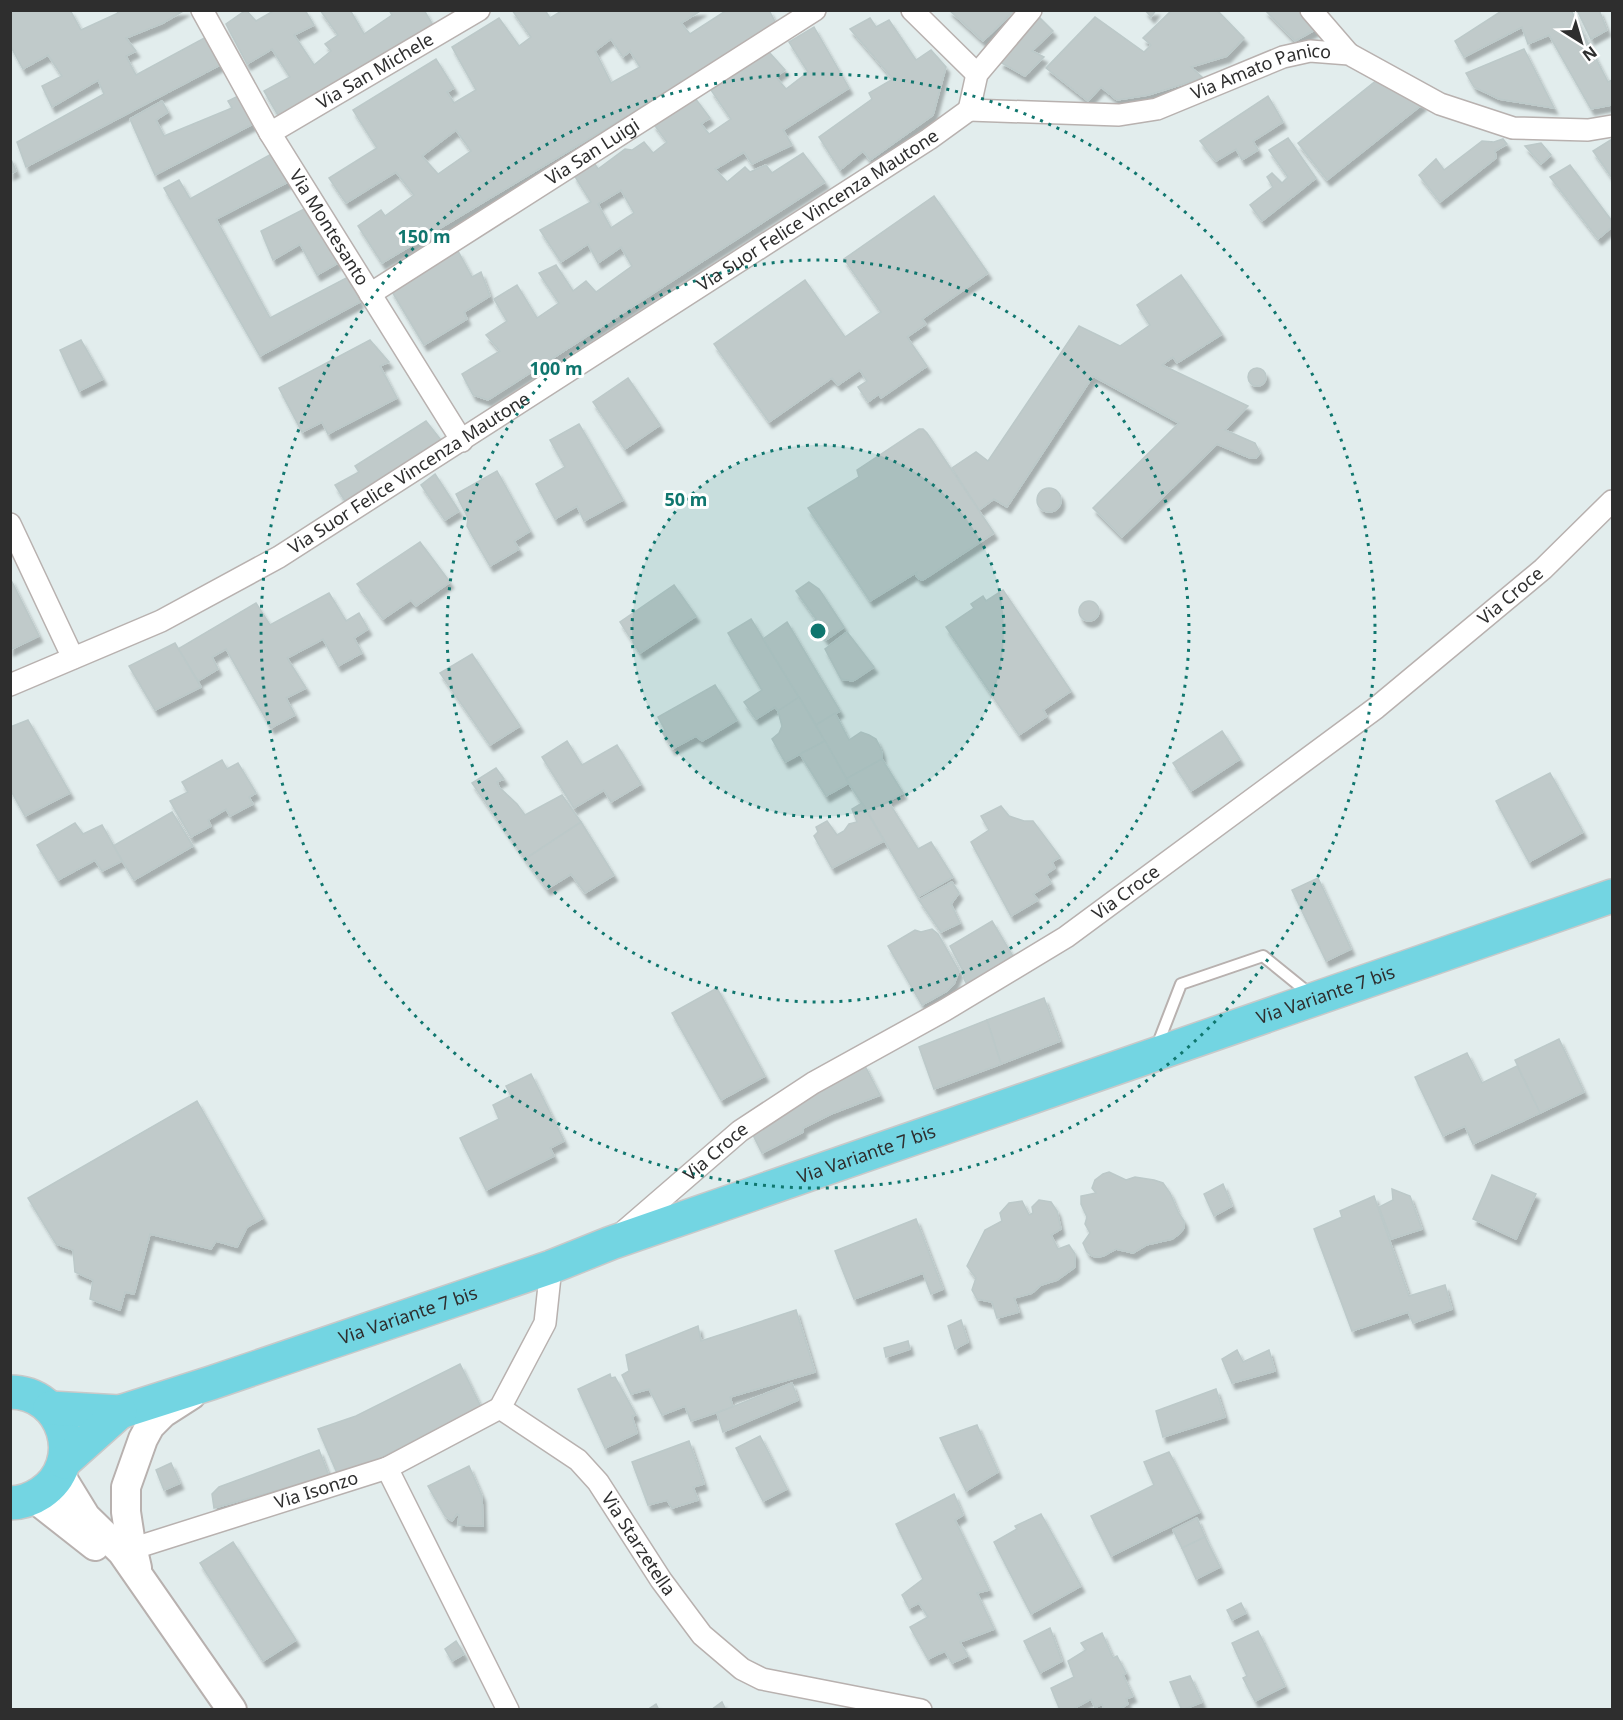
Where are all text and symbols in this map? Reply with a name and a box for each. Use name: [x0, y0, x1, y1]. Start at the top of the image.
north arrow: [1551, 12, 1611, 72]
street label: Via San Michele: [312, 26, 438, 114]
street label: Via Amato Panico: [1187, 38, 1332, 105]
text: N: [1578, 41, 1602, 67]
street label: Via San Luigi: [540, 112, 644, 190]
street label: Via Suor Felice Vincenza Mautone: [692, 123, 943, 296]
street label: Via Montesanto: [285, 164, 375, 290]
text: 150 m: [397, 224, 451, 248]
text: 100 m: [529, 356, 583, 380]
street label: Via Suor Felice Vincenza Mautone: [283, 386, 534, 559]
text: 50 m: [665, 487, 707, 511]
street label: Via Croce: [1472, 561, 1548, 630]
centre of rings: [808, 621, 828, 641]
street label: Via Croce: [1087, 859, 1164, 925]
street label: Via Variante 7 bis: [1253, 959, 1398, 1029]
street label: Via Croce: [678, 1116, 752, 1186]
street label: Via Variante 7 bis: [794, 1118, 939, 1189]
street label: Via Variante 7 bis: [335, 1280, 480, 1350]
street label: Via Isonzo: [271, 1465, 361, 1514]
street label: Via Starzetella: [597, 1487, 682, 1600]

